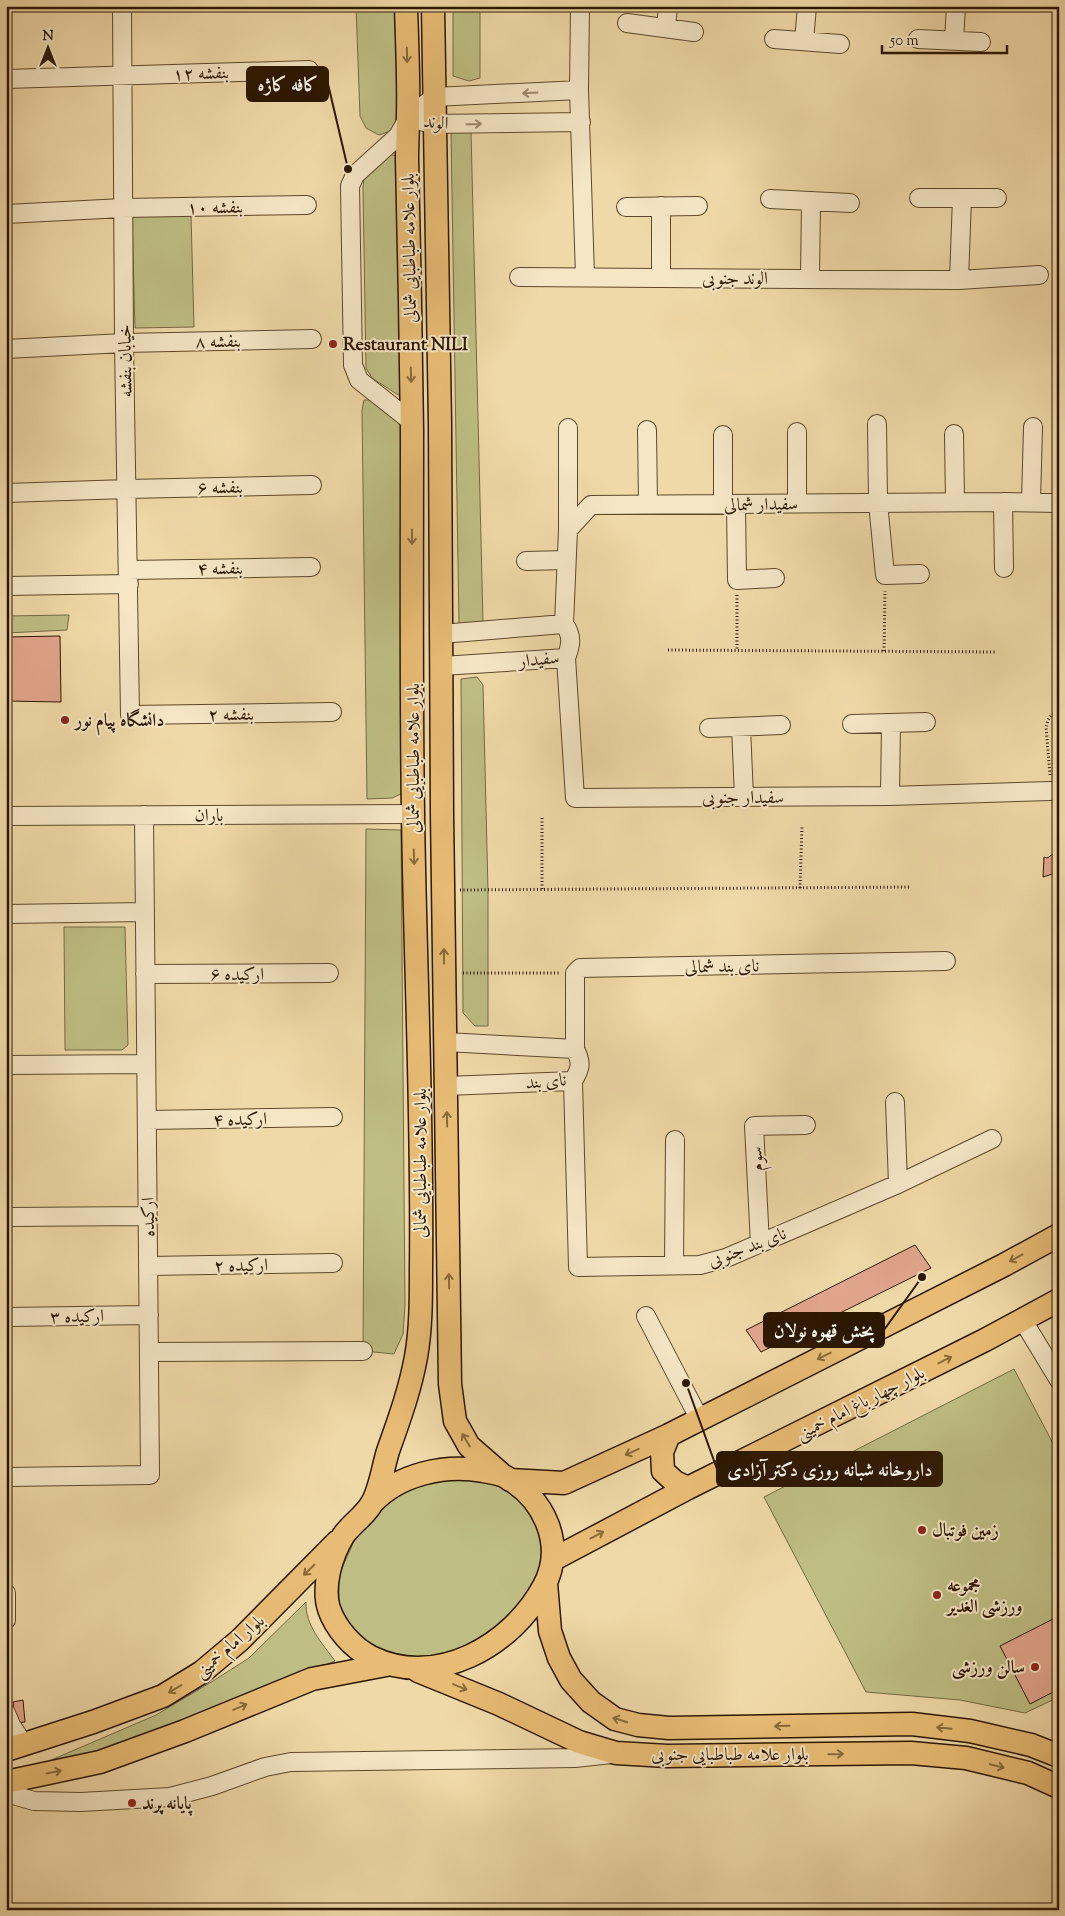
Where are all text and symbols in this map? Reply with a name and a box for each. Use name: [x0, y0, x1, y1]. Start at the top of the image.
north arrow: [22, 22, 72, 72]
scale bar: [882, 22, 1008, 54]
text: N: [42, 27, 54, 47]
text: 50 m: [889, 31, 919, 52]
one-way arrow: [402, 46, 412, 63]
street label: بنفشه ۱۲: [173, 61, 230, 89]
callout: کافه کاژه: [247, 67, 328, 101]
text: کافه کاژه: [258, 73, 318, 100]
one-way arrow: [523, 88, 539, 97]
street label: الوند: [422, 110, 450, 138]
one-way arrow: [466, 119, 482, 128]
street label: بلوار علامه طباطبایی شمالی: [397, 173, 425, 323]
street label: بنفشه ۱۰: [187, 196, 243, 222]
street label: الوند جنوبی: [702, 267, 768, 293]
street label: خیابان بنفشه: [113, 324, 141, 398]
street label: بنفشه ۸: [195, 330, 241, 356]
place label: Restaurant NILI: [343, 333, 468, 359]
marker: Restaurant NILI: [327, 338, 339, 350]
one-way arrow: [406, 366, 416, 383]
street label: بنفشه ۶: [197, 476, 243, 502]
street label: سفیدار شمالی: [724, 492, 798, 520]
one-way arrow: [407, 529, 417, 545]
street label: بنفشه ۴: [197, 557, 243, 583]
street label: سفیدار: [515, 646, 561, 676]
street label: بلوار علامه طباطبایی شمالی: [402, 683, 428, 833]
street label: بنفشه ۲: [208, 703, 254, 729]
place label: دانشگاه پیام نور: [73, 708, 164, 736]
marker: دانشگاه پیام نور: [59, 714, 71, 726]
street label: سفیدار جنوبی: [702, 786, 784, 812]
street label: باران: [195, 804, 223, 830]
one-way arrow: [409, 849, 419, 865]
one-way arrow: [439, 948, 449, 964]
street label: نای بند شمالی: [685, 954, 760, 982]
street label: ارکیده ۶: [210, 963, 264, 989]
street label: نای بند: [525, 1068, 568, 1098]
street label: بلوار علامه طباطبایی شمالی: [409, 1088, 435, 1238]
street label: ارکیده ۴: [213, 1108, 267, 1134]
one-way arrow: [442, 1111, 451, 1127]
street label: سوم: [744, 1146, 773, 1172]
street label: ارکیده: [137, 1197, 163, 1237]
street label: نای بند جنوبی: [705, 1222, 791, 1276]
street label: ارکیده ۲: [214, 1254, 268, 1280]
one-way arrow: [1009, 1254, 1023, 1264]
one-way arrow: [444, 1273, 454, 1290]
street label: ارکیده ۳: [50, 1305, 104, 1331]
callout: پخش قهوه نولان: [764, 1313, 884, 1347]
text: پخش قهوه نولان: [774, 1319, 875, 1346]
one-way arrow: [817, 1351, 832, 1361]
one-way arrow: [937, 1355, 952, 1364]
street label: بلوار چهار باغ امام خمینی: [792, 1361, 930, 1449]
one-way arrow: [461, 1434, 471, 1448]
one-way arrow: [625, 1448, 640, 1458]
callout: داروخانه شبانه روزی دکتر آزادی: [717, 1452, 942, 1486]
text: داروخانه شبانه روزی دکتر آزادی: [727, 1458, 933, 1485]
place label: زمین فوتبال: [932, 1519, 999, 1545]
marker: زمین فوتبال: [916, 1524, 928, 1536]
one-way arrow: [589, 1530, 603, 1540]
one-way arrow: [302, 1564, 315, 1576]
place label: مجموعه ورزشی الغدیر: [945, 1574, 1023, 1621]
marker: مجموعه ورزشی الغدیر: [931, 1589, 943, 1601]
street label: بلوار امام خمینی: [189, 1609, 272, 1686]
place label: سالن ورزشی: [952, 1656, 1025, 1682]
marker: سالن ورزشی: [1029, 1661, 1041, 1673]
one-way arrow: [168, 1684, 182, 1694]
one-way arrow: [452, 1684, 467, 1693]
one-way arrow: [232, 1702, 247, 1712]
one-way arrow: [613, 1715, 629, 1724]
one-way arrow: [774, 1722, 790, 1731]
one-way arrow: [936, 1723, 952, 1733]
street label: بلوار علامه طباطبایی جنوبی: [651, 1743, 809, 1769]
one-way arrow: [827, 1749, 843, 1759]
one-way arrow: [989, 1761, 1005, 1771]
one-way arrow: [45, 1766, 61, 1776]
place label: پایانه پرند: [142, 1792, 193, 1818]
marker: پایانه پرند: [126, 1797, 138, 1809]

